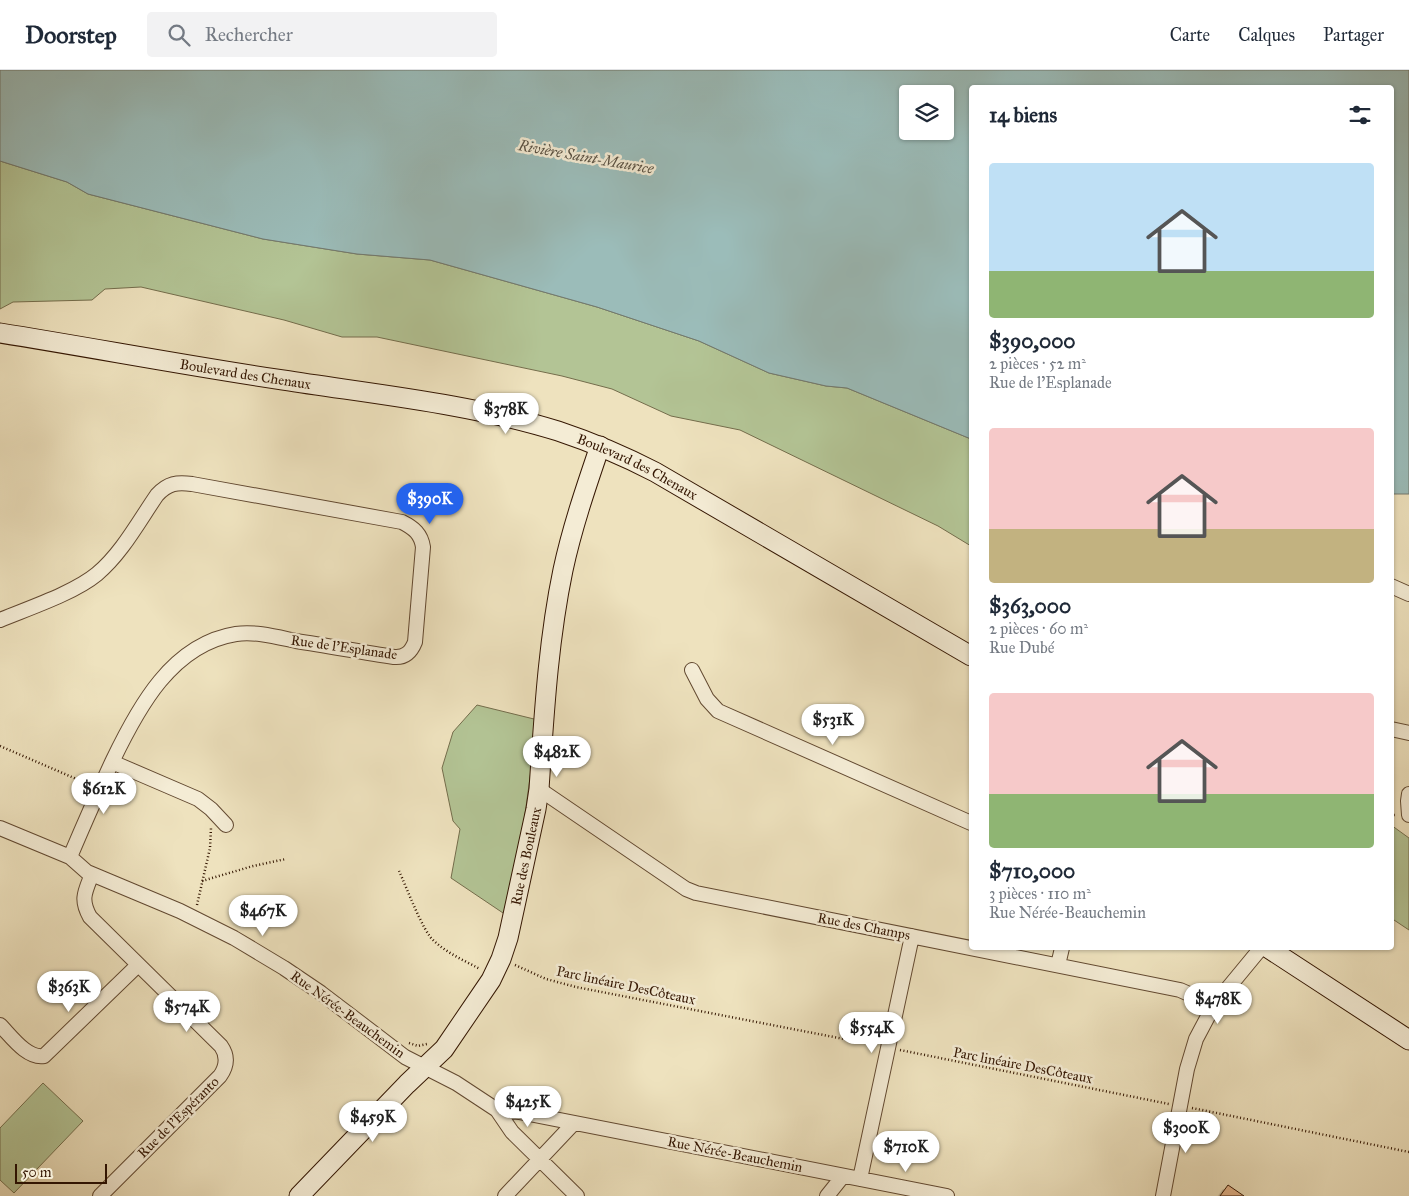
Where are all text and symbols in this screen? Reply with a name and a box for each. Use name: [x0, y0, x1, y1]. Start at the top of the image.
search box: [147, 12, 497, 57]
text: Doorstep: [25, 20, 117, 50]
icon: search: [165, 21, 193, 49]
text: Rechercher: [205, 23, 293, 46]
text: Carte: [1170, 24, 1210, 46]
text: Calques: [1238, 24, 1295, 46]
text: Partager: [1323, 24, 1384, 46]
map controls: [899, 85, 954, 140]
button: layers: [899, 85, 954, 140]
icon: filters: [1346, 101, 1374, 129]
text: 14 biens: [989, 102, 1057, 128]
water label: Rivière Saint-Maurice: [516, 136, 655, 178]
icon: home: [1137, 196, 1227, 286]
text: $390,000: [989, 328, 1076, 354]
text: 2 pièces · 52 m²: [989, 354, 1086, 373]
street label: Boulevard des Chenaux: [179, 356, 313, 393]
text: Rue de l'Esplanade: [989, 373, 1112, 392]
pin: $378K: [471, 392, 541, 435]
text: $378K: [484, 399, 528, 418]
street label: Boulevard des Chenaux: [574, 430, 701, 504]
icon: home: [1137, 461, 1227, 551]
pin: $390K: [395, 482, 465, 525]
text: $390K: [407, 489, 453, 508]
text: $363,000: [989, 593, 1071, 619]
text: 2 pièces · 60 m²: [989, 619, 1088, 638]
street label: Rue de l'Esplanade: [290, 632, 398, 663]
text: Rue Dubé: [989, 638, 1054, 657]
pin: $531K: [798, 704, 868, 746]
text: $531K: [812, 710, 854, 729]
icon: home: [1137, 726, 1227, 816]
pin: $482K: [522, 736, 592, 778]
text: $482K: [534, 742, 580, 761]
pin: $612K: [69, 772, 139, 815]
text: $612K: [82, 779, 126, 798]
street label: Rue des Bouleaux: [507, 805, 545, 907]
text: $710,000: [989, 858, 1075, 884]
text: 3 pièces · 110 m²: [989, 884, 1091, 903]
pin: $467K: [228, 894, 298, 937]
text: $467K: [240, 901, 286, 920]
text: Rue Nérée-Beauchemin: [989, 903, 1146, 922]
street label: Rue des Champs: [816, 909, 912, 944]
street label: Parc linéaire DesCôteaux: [555, 962, 698, 1009]
street label: Rue Nérée-Beauchemin: [287, 967, 409, 1062]
pin: $363K: [34, 970, 104, 1013]
text: $363K: [48, 977, 90, 996]
pin: $478K: [1183, 982, 1253, 1025]
text: $478K: [1195, 989, 1241, 1008]
pin: $574K: [152, 990, 222, 1033]
text: $574K: [164, 997, 210, 1016]
pin: $554K: [837, 1012, 907, 1054]
text: $554K: [850, 1018, 894, 1037]
street label: Parc linéaire DesCôteaux: [952, 1044, 1095, 1087]
street label: Rue de l'Espéranto: [134, 1073, 223, 1162]
pin: $425K: [493, 1086, 563, 1128]
text: $425K: [505, 1092, 551, 1111]
pin: $459K: [338, 1100, 408, 1143]
text: $459K: [350, 1107, 396, 1126]
pin: $300K: [1151, 1112, 1221, 1154]
text: $300K: [1163, 1118, 1209, 1137]
pin: $710K: [871, 1130, 941, 1173]
street label: Rue Nérée-Beauchemin: [666, 1133, 804, 1176]
text: $710K: [883, 1137, 929, 1156]
scale bar: [15, 1161, 108, 1184]
text: 50 m: [22, 1164, 51, 1181]

